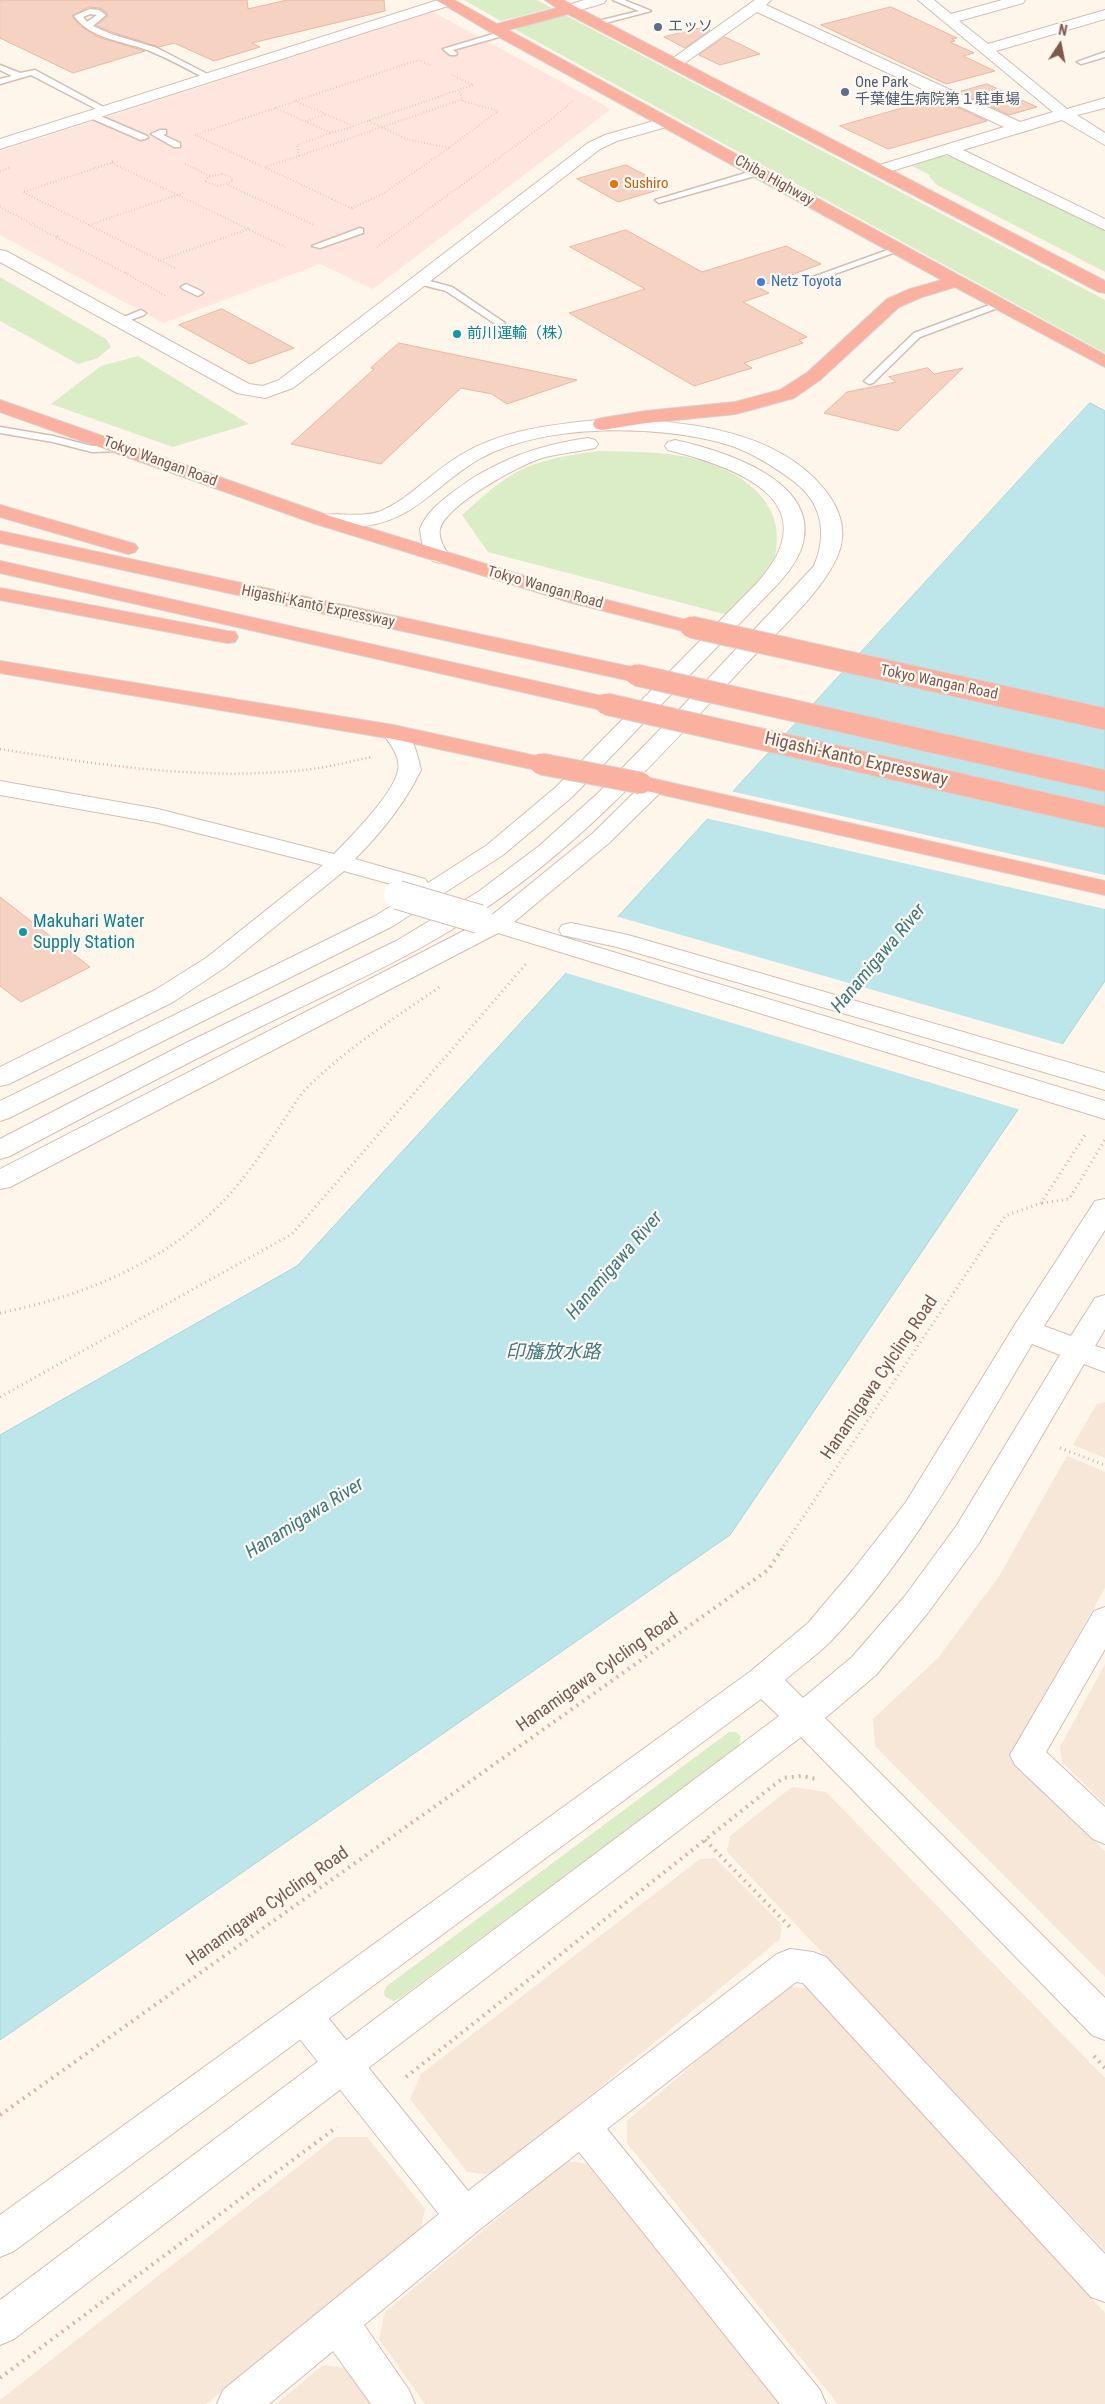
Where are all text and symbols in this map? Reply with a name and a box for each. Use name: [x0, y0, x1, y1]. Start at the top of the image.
place label: エッソ: [668, 18, 713, 36]
north arrow: [1035, 20, 1085, 70]
marker: エッソ: [652, 21, 664, 33]
text: N: [1057, 22, 1069, 39]
place label: One Park 千葉健生病院第１駐車場: [855, 74, 1020, 109]
marker: One Park 千葉健生病院第１駐車場: [839, 86, 851, 98]
street label: Chiba Highway: [731, 152, 817, 210]
place label: Sushiro: [624, 175, 669, 193]
marker: Sushiro: [608, 178, 620, 190]
place label: Netz Toyota: [771, 273, 842, 291]
marker: Netz Toyota: [755, 276, 767, 288]
place label: 前川運輸（株）: [467, 325, 572, 343]
marker: 前川運輸（株）: [451, 328, 463, 340]
street label: Tokyo Wangan Road: [101, 433, 219, 491]
street label: Tokyo Wangan Road: [485, 563, 605, 613]
street label: Higashi-Kantō Expressway: [240, 582, 396, 632]
street label: Tokyo Wangan Road: [879, 662, 999, 704]
street label: Higashi-Kanto Expressway: [762, 728, 950, 792]
water label: Hanamigawa River: [827, 900, 931, 1018]
place label: Makuhari Water Supply Station: [33, 911, 144, 954]
marker: Makuhari Water Supply Station: [17, 926, 29, 938]
water label: Hanamigawa River: [562, 1207, 668, 1325]
street label: Hanamigawa Cylcling Road: [817, 1292, 943, 1464]
water label: 印旛放水路: [506, 1342, 600, 1364]
water label: Hanamigawa River: [242, 1474, 368, 1564]
street label: Hanamigawa Cylcling Road: [513, 1609, 683, 1737]
street label: Hanamigawa Cylcling Road: [183, 1843, 353, 1971]

